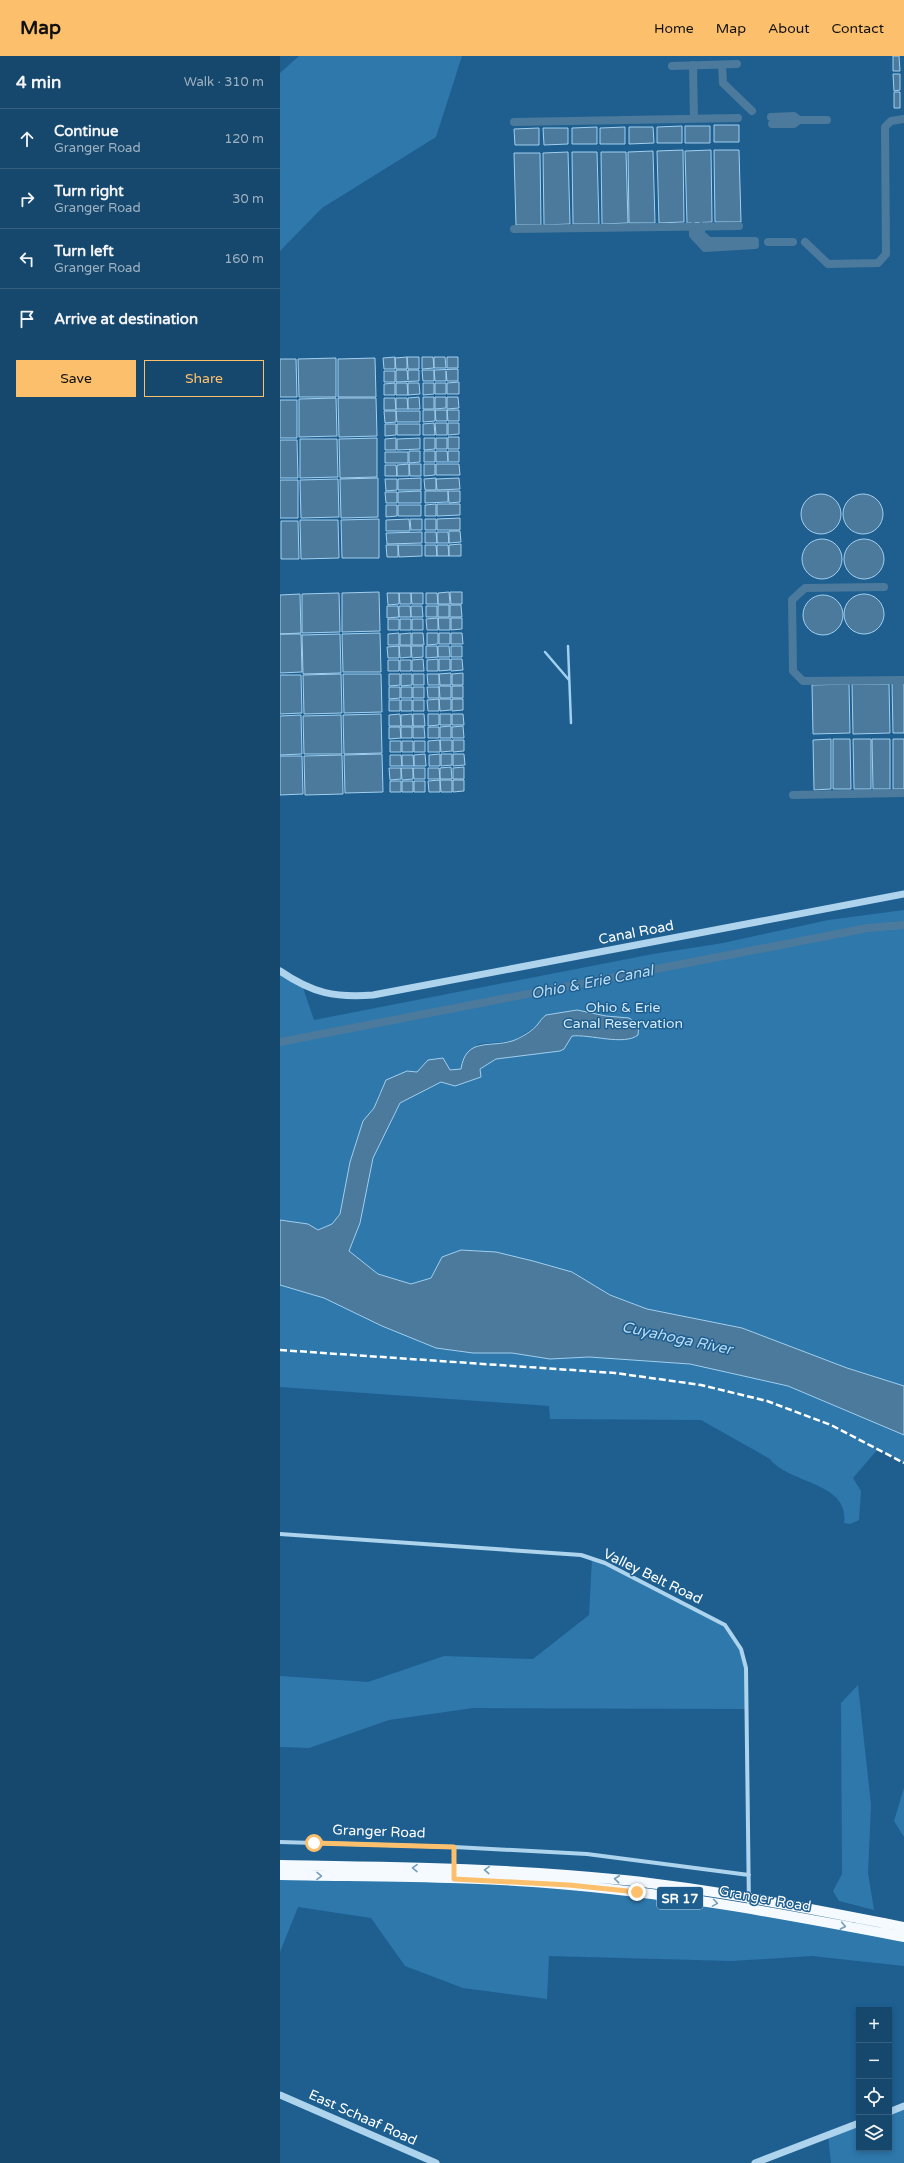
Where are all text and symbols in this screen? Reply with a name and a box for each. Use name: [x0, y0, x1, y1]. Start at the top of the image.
text: Map: [20, 17, 61, 39]
text: Home: [654, 20, 694, 37]
text: Map: [716, 20, 746, 37]
text: About: [768, 20, 810, 37]
text: Contact: [832, 20, 884, 37]
text: 4 min: [16, 72, 61, 93]
text: Walk · 310 m: [184, 74, 264, 90]
text: Continue: [54, 122, 118, 140]
icon: ahead: [16, 128, 38, 150]
text: 120 m: [224, 131, 264, 147]
text: Granger Road: [54, 140, 141, 156]
text: Turn right: [54, 182, 124, 200]
icon: right: [16, 188, 38, 210]
text: 30 m: [232, 191, 264, 207]
text: Granger Road: [54, 200, 141, 216]
text: Turn left: [54, 242, 114, 260]
icon: left: [16, 248, 38, 270]
text: 160 m: [224, 251, 264, 267]
text: Granger Road: [54, 260, 141, 276]
icon: arrive: [16, 308, 38, 330]
text: Arrive at destination: [54, 310, 198, 328]
button: Save: [16, 360, 136, 397]
button: Share: [144, 360, 264, 397]
street label: Canal Road: [597, 917, 675, 948]
water label: Ohio & Erie Canal: [529, 961, 657, 1003]
park label: Ohio & Erie Canal Reservation: [563, 999, 683, 1032]
water label: Cuyahoga River: [620, 1318, 736, 1359]
street label: Valley Belt Road: [601, 1545, 705, 1608]
street label: Granger Road: [332, 1821, 426, 1842]
route start: [305, 1834, 323, 1852]
one-way arrow: [412, 1864, 418, 1872]
one-way arrow: [484, 1866, 490, 1875]
one-way arrow: [316, 1872, 322, 1880]
one-way arrow: [614, 1875, 620, 1884]
street label: Granger Road: [717, 1882, 812, 1915]
route end: [628, 1883, 646, 1901]
road number: SR 17: [657, 1887, 703, 1909]
one-way arrow: [712, 1898, 718, 1907]
one-way arrow: [840, 1921, 846, 1929]
map controls: [856, 2007, 892, 2151]
button: +: [856, 2007, 892, 2043]
button: −: [856, 2043, 892, 2079]
button: locate: [856, 2079, 892, 2115]
street label: East Schaaf Road: [306, 2086, 420, 2149]
button: layers: [856, 2115, 892, 2151]

